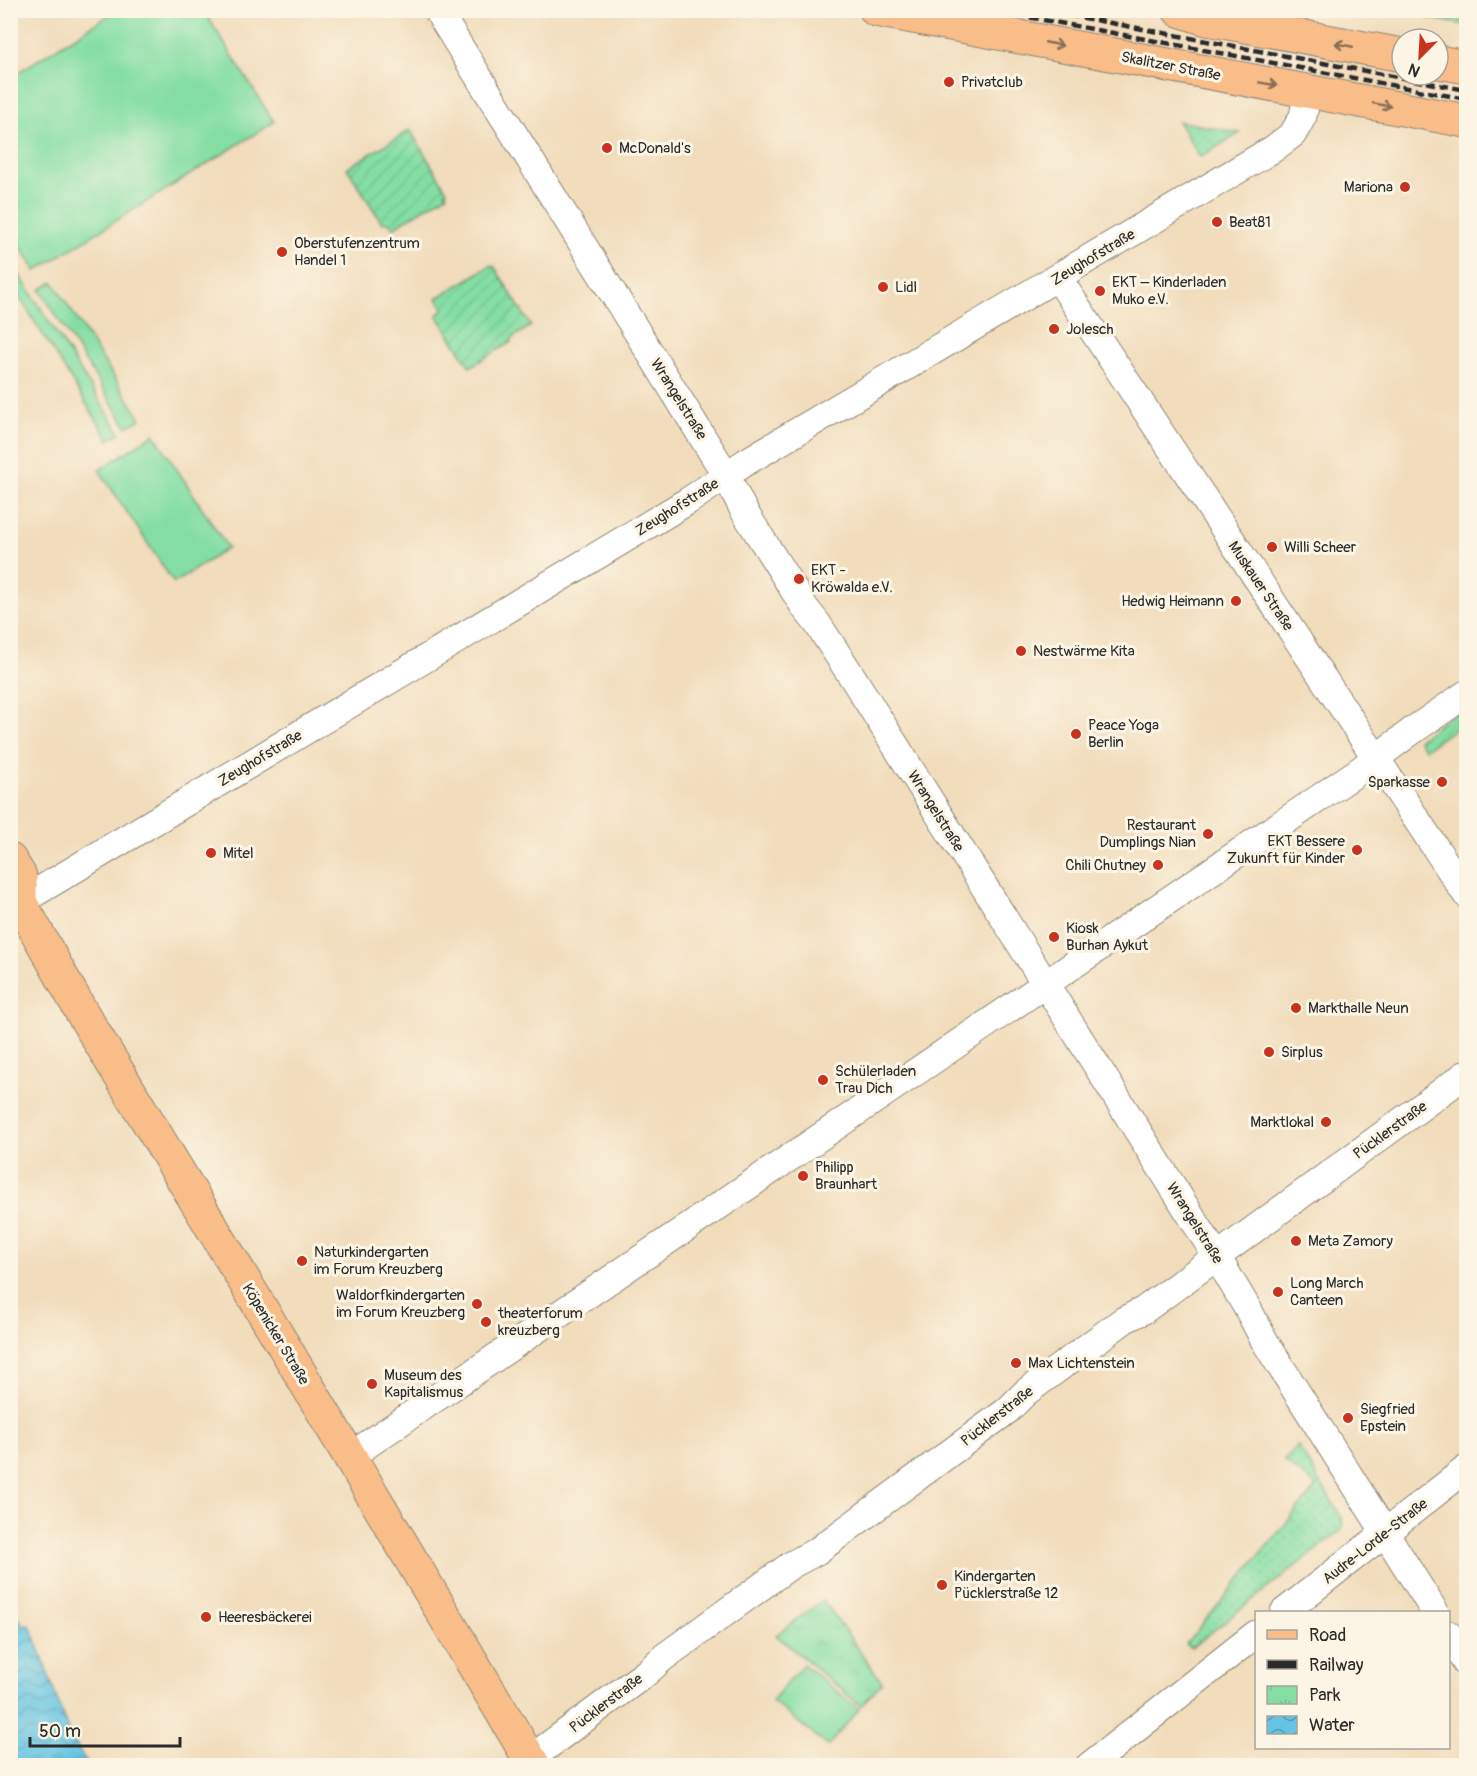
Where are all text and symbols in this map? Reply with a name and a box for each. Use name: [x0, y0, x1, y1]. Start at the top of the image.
north arrow: [1390, 27, 1450, 87]
one-way arrow: [1044, 39, 1064, 50]
one-way arrow: [1335, 39, 1355, 50]
street label: Skalitzer Straße: [1120, 48, 1223, 86]
text: N: [1405, 58, 1423, 81]
place label: Privatclub: [961, 73, 1023, 92]
marker: Privatclub: [942, 75, 956, 89]
one-way arrow: [1258, 79, 1278, 90]
one-way arrow: [1372, 100, 1391, 111]
place label: McDonald's: [619, 139, 691, 158]
marker: McDonald's: [600, 141, 614, 155]
place label: Mariona: [1344, 178, 1393, 197]
marker: Mariona: [1398, 180, 1412, 194]
place label: Beat81: [1229, 213, 1271, 232]
marker: Beat81: [1210, 215, 1224, 229]
street label: Zeughofstraße: [1048, 225, 1139, 290]
place label: Oberstufenzentrum Handel 1: [294, 234, 420, 270]
marker: Oberstufenzentrum Handel 1: [275, 245, 289, 259]
place label: EKT – Kinderladen Muko e.V.: [1112, 273, 1226, 309]
place label: Lidl: [895, 278, 917, 297]
marker: Lidl: [876, 280, 890, 294]
marker: EKT – Kinderladen Muko e.V.: [1093, 284, 1107, 298]
place label: Jolesch: [1066, 320, 1114, 339]
marker: Jolesch: [1047, 322, 1061, 336]
street label: Wrangelstraße: [646, 355, 711, 444]
street label: Zeughofstraße: [632, 474, 723, 541]
street label: Muskauer Straße: [1224, 538, 1298, 635]
place label: Willi Scheer: [1284, 538, 1357, 557]
marker: Willi Scheer: [1265, 540, 1279, 554]
place label: EKT - Kröwalda e.V.: [811, 561, 893, 597]
marker: EKT - Kröwalda e.V.: [792, 572, 806, 586]
place label: Hedwig Heimann: [1121, 592, 1224, 611]
marker: Hedwig Heimann: [1229, 594, 1243, 608]
place label: Nestwärme Kita: [1033, 642, 1135, 661]
marker: Nestwärme Kita: [1014, 644, 1028, 658]
place label: Peace Yoga Berlin: [1088, 716, 1159, 752]
street label: Zeughofstraße: [215, 726, 306, 791]
marker: Peace Yoga Berlin: [1069, 727, 1083, 741]
street label: Wrangelstraße: [903, 767, 968, 856]
place label: Sparkasse: [1368, 773, 1431, 792]
marker: Sparkasse: [1435, 775, 1449, 789]
place label: Restaurant Dumplings Nian: [1099, 816, 1197, 852]
marker: Restaurant Dumplings Nian: [1201, 827, 1215, 841]
place label: EKT Bessere Zukunft für Kinder: [1227, 832, 1346, 868]
marker: EKT Bessere Zukunft für Kinder: [1350, 843, 1364, 857]
place label: Mitel: [223, 844, 253, 863]
marker: Mitel: [204, 846, 218, 860]
place label: Chili Chutney: [1065, 856, 1147, 875]
marker: Chili Chutney: [1151, 858, 1165, 872]
place label: Kiosk Burhan Aykut: [1066, 919, 1149, 955]
marker: Kiosk Burhan Aykut: [1047, 930, 1061, 944]
place label: Markthalle Neun: [1308, 999, 1409, 1018]
marker: Markthalle Neun: [1289, 1001, 1303, 1015]
place label: Sirplus: [1281, 1043, 1323, 1062]
marker: Sirplus: [1262, 1045, 1276, 1059]
place label: Schülerladen Trau Dich: [835, 1062, 916, 1098]
marker: Schülerladen Trau Dich: [816, 1073, 830, 1087]
street label: Pücklerstraße: [1350, 1097, 1432, 1164]
place label: Marktlokal: [1250, 1113, 1314, 1132]
marker: Marktlokal: [1319, 1115, 1333, 1129]
place label: Philipp Braunhart: [815, 1158, 878, 1194]
marker: Philipp Braunhart: [796, 1169, 810, 1183]
street label: Wrangelstraße: [1162, 1179, 1227, 1268]
place label: Meta Zamory: [1308, 1232, 1393, 1251]
marker: Meta Zamory: [1289, 1234, 1303, 1248]
place label: Naturkindergarten im Forum Kreuzberg: [314, 1243, 443, 1279]
marker: Naturkindergarten im Forum Kreuzberg: [295, 1254, 309, 1268]
place label: Long March Canteen: [1290, 1274, 1363, 1310]
street label: Köpenicker Straße: [238, 1280, 314, 1389]
marker: Long March Canteen: [1271, 1285, 1285, 1299]
place label: Waldorfkindergarten im Forum Kreuzberg: [336, 1286, 465, 1322]
marker: Waldorfkindergarten im Forum Kreuzberg: [470, 1297, 484, 1311]
place label: theaterforum kreuzberg: [497, 1304, 583, 1340]
marker: theaterforum kreuzberg: [479, 1315, 493, 1329]
place label: Max Lichtenstein: [1028, 1354, 1135, 1373]
marker: Max Lichtenstein: [1009, 1356, 1023, 1370]
place label: Museum des Kapitalismus: [384, 1366, 464, 1402]
marker: Museum des Kapitalismus: [365, 1377, 379, 1391]
street label: Pücklerstraße: [957, 1382, 1038, 1451]
place label: Siegfried Epstein: [1360, 1400, 1415, 1436]
marker: Siegfried Epstein: [1341, 1411, 1355, 1425]
street label: Audre-Lorde-Straße: [1319, 1494, 1432, 1588]
place label: Kindergarten Pücklerstraße 12: [954, 1567, 1058, 1603]
marker: Kindergarten Pücklerstraße 12: [935, 1578, 949, 1592]
place label: Heeresbäckerei: [218, 1608, 312, 1627]
marker: Heeresbäckerei: [199, 1610, 213, 1624]
legend: [1255, 1611, 1450, 1749]
text: Road: [1309, 1624, 1346, 1647]
text: Railway: [1309, 1654, 1364, 1677]
street label: Pücklerstraße: [566, 1669, 647, 1737]
text: Park: [1309, 1684, 1341, 1707]
scale bar: [30, 1710, 180, 1748]
text: Water: [1309, 1714, 1355, 1737]
text: 50 m: [39, 1720, 81, 1743]

